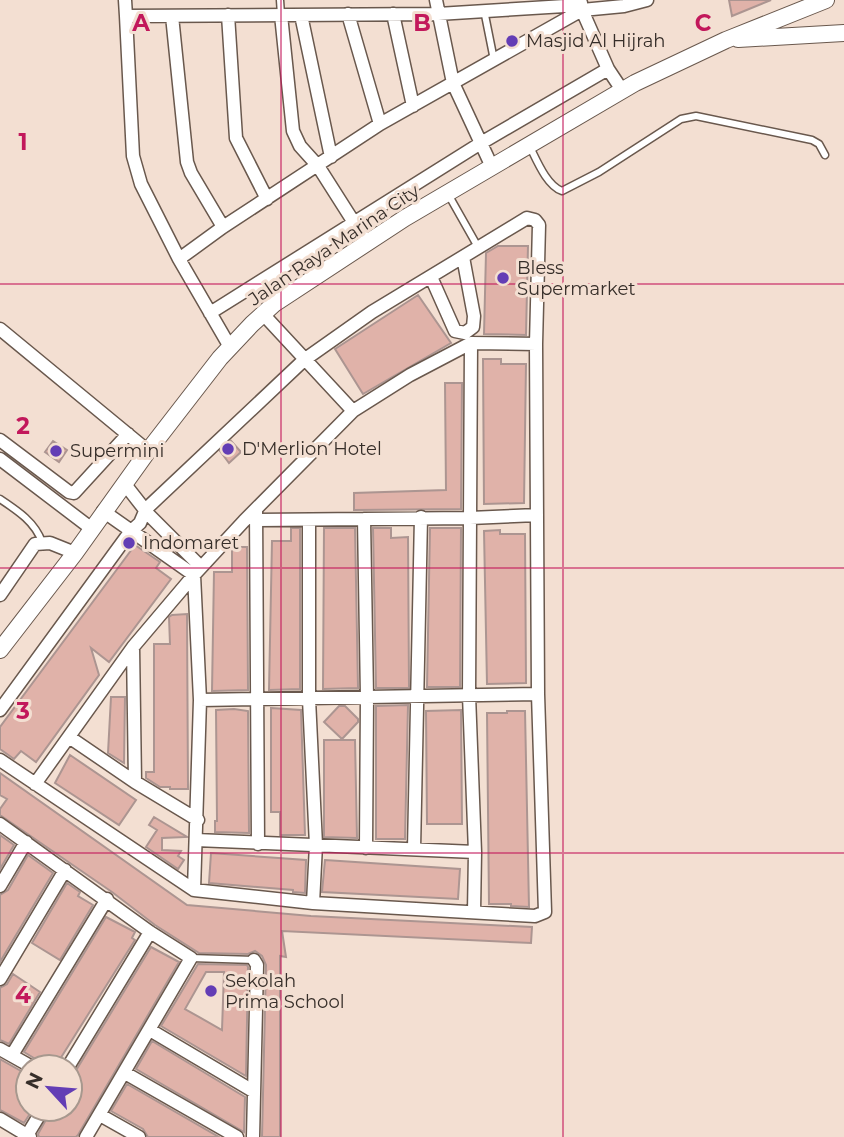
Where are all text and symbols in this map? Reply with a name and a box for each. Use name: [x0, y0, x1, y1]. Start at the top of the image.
text: A: [131, 9, 150, 37]
text: B: [413, 9, 431, 37]
text: C: [695, 9, 712, 37]
place label: Masjid Al Hijrah: [526, 30, 665, 52]
marker: Masjid Al Hijrah: [504, 33, 520, 49]
text: 1: [18, 128, 28, 156]
street label: Jalan Raya Marina City: [244, 180, 424, 311]
place label: Bless Supermarket: [517, 257, 636, 300]
marker: Bless Supermarket: [495, 270, 511, 286]
text: 2: [16, 412, 30, 440]
place label: D'Merlion Hotel: [242, 438, 382, 460]
place label: Supermini: [70, 440, 164, 462]
marker: D'Merlion Hotel: [220, 441, 236, 457]
marker: Supermini: [48, 443, 64, 459]
place label: Indomaret: [143, 532, 239, 554]
marker: Indomaret: [121, 535, 137, 551]
text: 3: [15, 697, 30, 725]
place label: Sekolah Prima School: [225, 970, 345, 1013]
text: 4: [15, 981, 31, 1009]
marker: Sekolah Prima School: [203, 983, 219, 999]
north arrow: [14, 1053, 84, 1123]
text: N: [20, 1069, 48, 1093]

